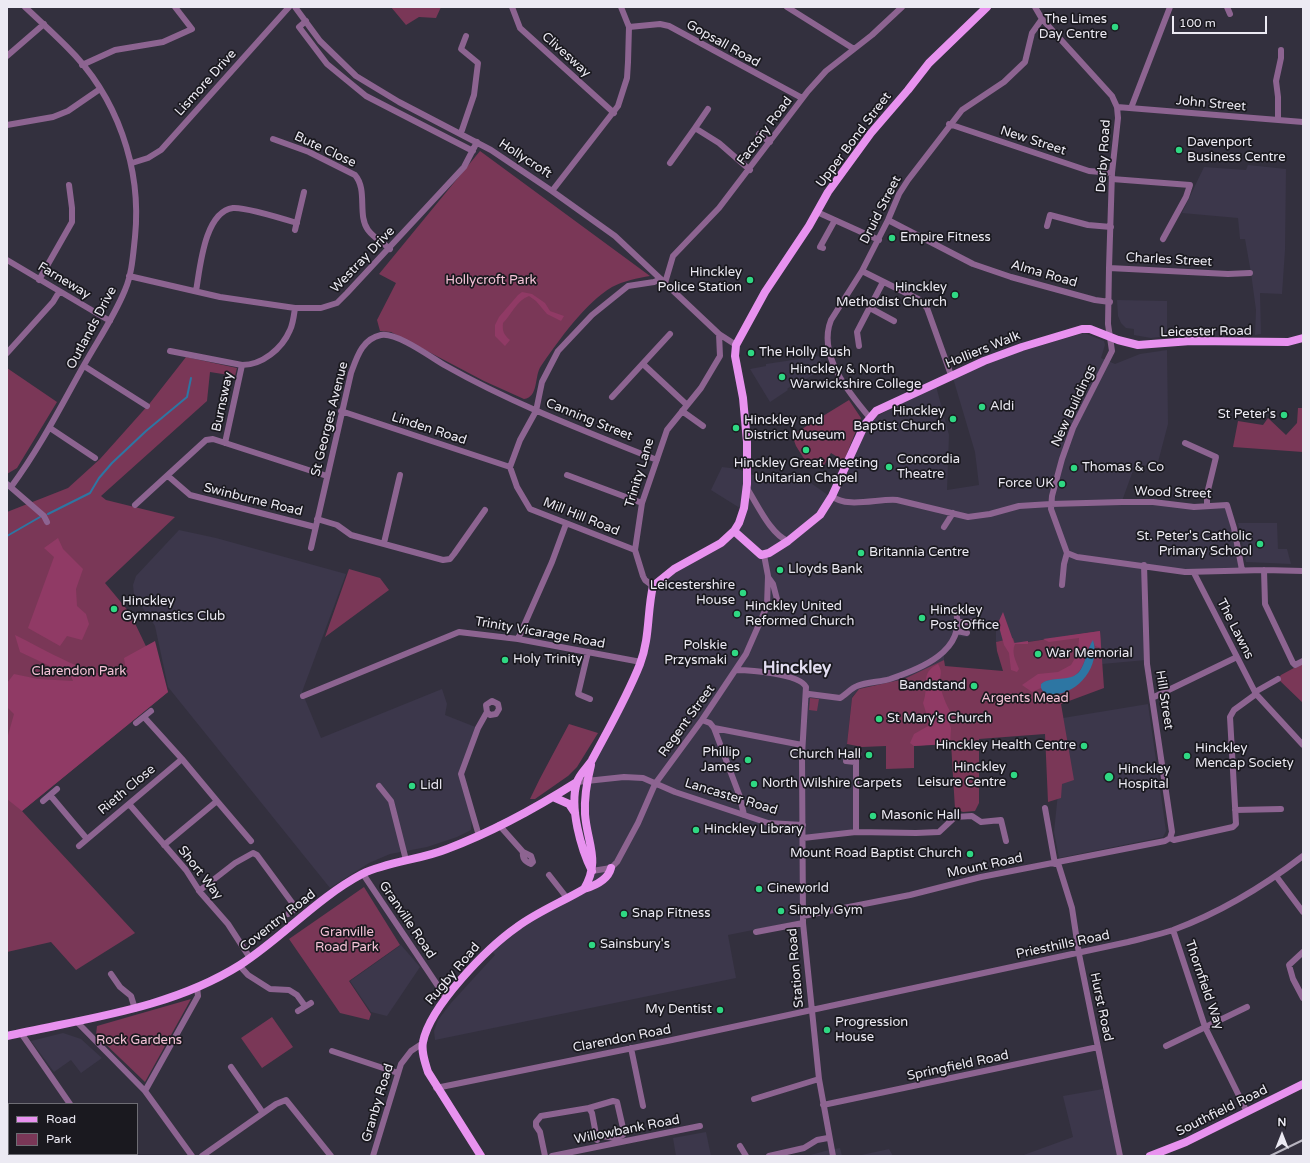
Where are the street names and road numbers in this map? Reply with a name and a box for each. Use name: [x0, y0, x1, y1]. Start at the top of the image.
street label: Gopsall Road: [683, 17, 763, 71]
street label: Clivesway: [538, 29, 594, 81]
street label: Lismore Drive: [172, 46, 240, 120]
street label: Upper Bond Street: [813, 89, 895, 191]
street label: John Street: [1175, 93, 1247, 115]
street label: Factory Road: [734, 94, 796, 168]
street label: Derby Road: [1094, 119, 1114, 193]
street label: New Street: [998, 123, 1068, 159]
street label: Bute Close: [292, 129, 358, 171]
street label: Hollycroft: [495, 136, 555, 182]
street label: Druid Street: [857, 173, 905, 247]
street label: Westray Drive: [328, 224, 398, 296]
street label: Charles Street: [1125, 250, 1213, 270]
street label: Alma Road: [1009, 257, 1079, 291]
street label: Farneway: [35, 259, 93, 303]
street label: Outlands Drive: [64, 284, 120, 372]
street label: Leicester Road: [1160, 323, 1252, 341]
street label: Holliers Walk: [943, 328, 1023, 372]
street label: St Georges Avenue: [308, 360, 352, 478]
street label: New Buildings: [1048, 363, 1100, 449]
street label: Burnsway: [209, 371, 237, 433]
street label: Canning Street: [543, 396, 635, 444]
street label: Linden Road: [389, 410, 469, 448]
street label: Trinity Lane: [622, 436, 658, 510]
street label: Swinburne Road: [202, 480, 304, 520]
street label: Wood Street: [1134, 484, 1212, 502]
street label: Mill Hill Road: [541, 495, 621, 539]
street label: The Lawns: [1213, 596, 1257, 662]
street label: Trinity Vicarage Road: [474, 614, 606, 652]
street label: Hill Street: [1152, 669, 1176, 731]
street label: Regent Street: [656, 682, 718, 760]
street label: Rieth Close: [95, 762, 159, 818]
street label: Lancaster Road: [683, 775, 779, 819]
street label: Short Way: [174, 843, 226, 903]
street label: Mount Road: [946, 850, 1024, 882]
street label: Granville Road: [375, 878, 439, 962]
street label: Coventry Road: [237, 887, 319, 955]
street label: Priesthills Road: [1015, 927, 1111, 963]
street label: Station Road: [785, 928, 807, 1008]
street label: Thornfield Way: [1181, 938, 1227, 1032]
street label: Rugby Road: [422, 940, 484, 1008]
street label: Hurst Road: [1086, 971, 1116, 1043]
street label: Clarendon Road: [572, 1022, 672, 1056]
street label: Springfield Road: [906, 1048, 1010, 1084]
street label: Granby Road: [359, 1062, 397, 1144]
street label: Southfield Road: [1174, 1082, 1270, 1140]
street label: Willowbank Road: [573, 1112, 681, 1148]

